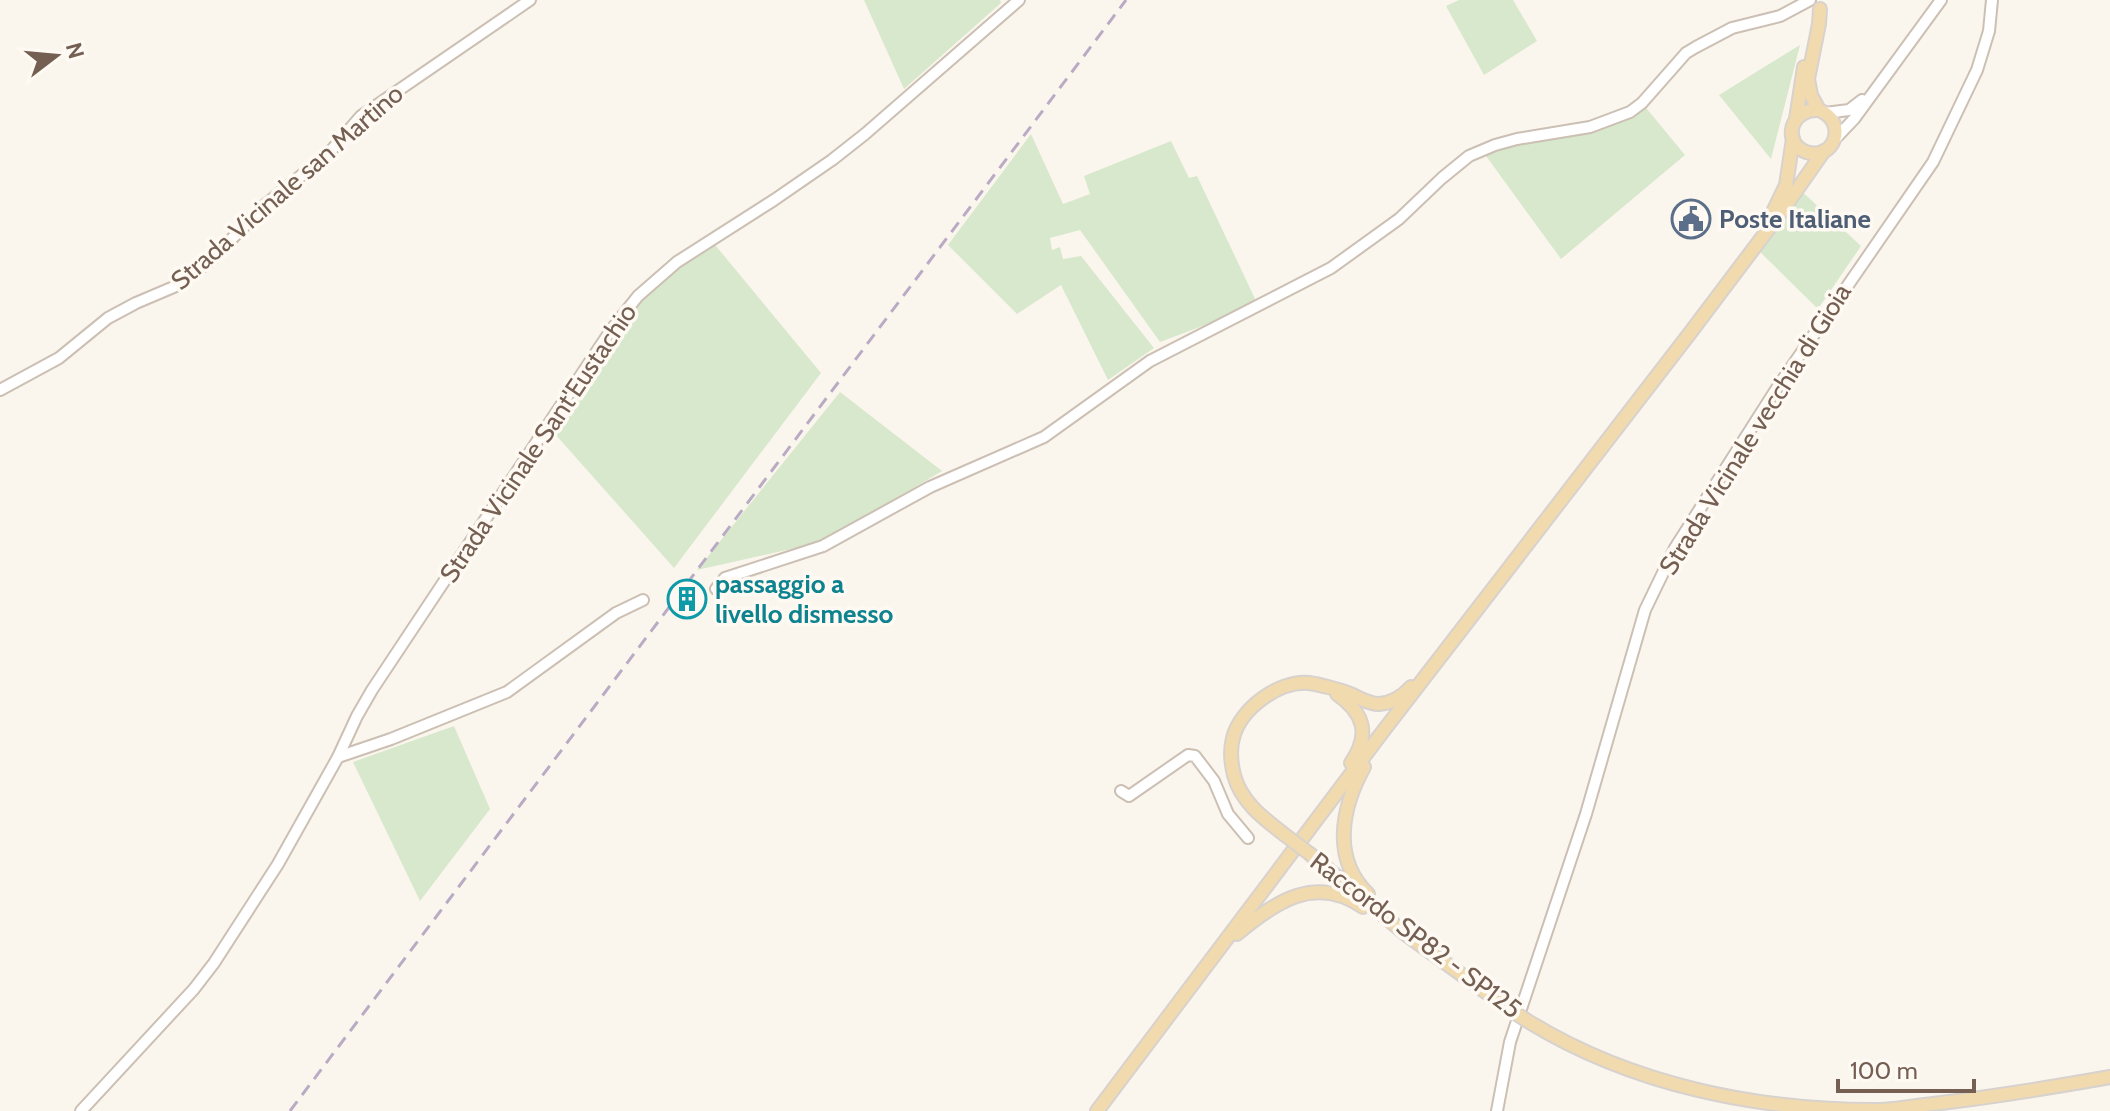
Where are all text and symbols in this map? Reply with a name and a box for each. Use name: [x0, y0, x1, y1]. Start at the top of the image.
north arrow: [16, 16, 96, 96]
text: N: [60, 39, 90, 62]
street label: Strada Vicinale san Martino: [164, 77, 410, 297]
public building icon: Poste Italiane: [1670, 198, 1712, 240]
place label: Poste Italiane: [1719, 203, 1871, 235]
street label: Strada Vicinale vecchia di Gioia: [1652, 277, 1858, 580]
street label: Strada Vicinale Sant'Eustachio: [433, 298, 643, 588]
place label: passaggio a livello dismesso: [715, 568, 893, 630]
building icon: passaggio a livello dismesso: [666, 578, 708, 620]
street label: Raccordo SP82 - SP125: [1304, 845, 1528, 1025]
scale bar: [1838, 1043, 1974, 1093]
text: 100 m: [1850, 1056, 1918, 1085]

